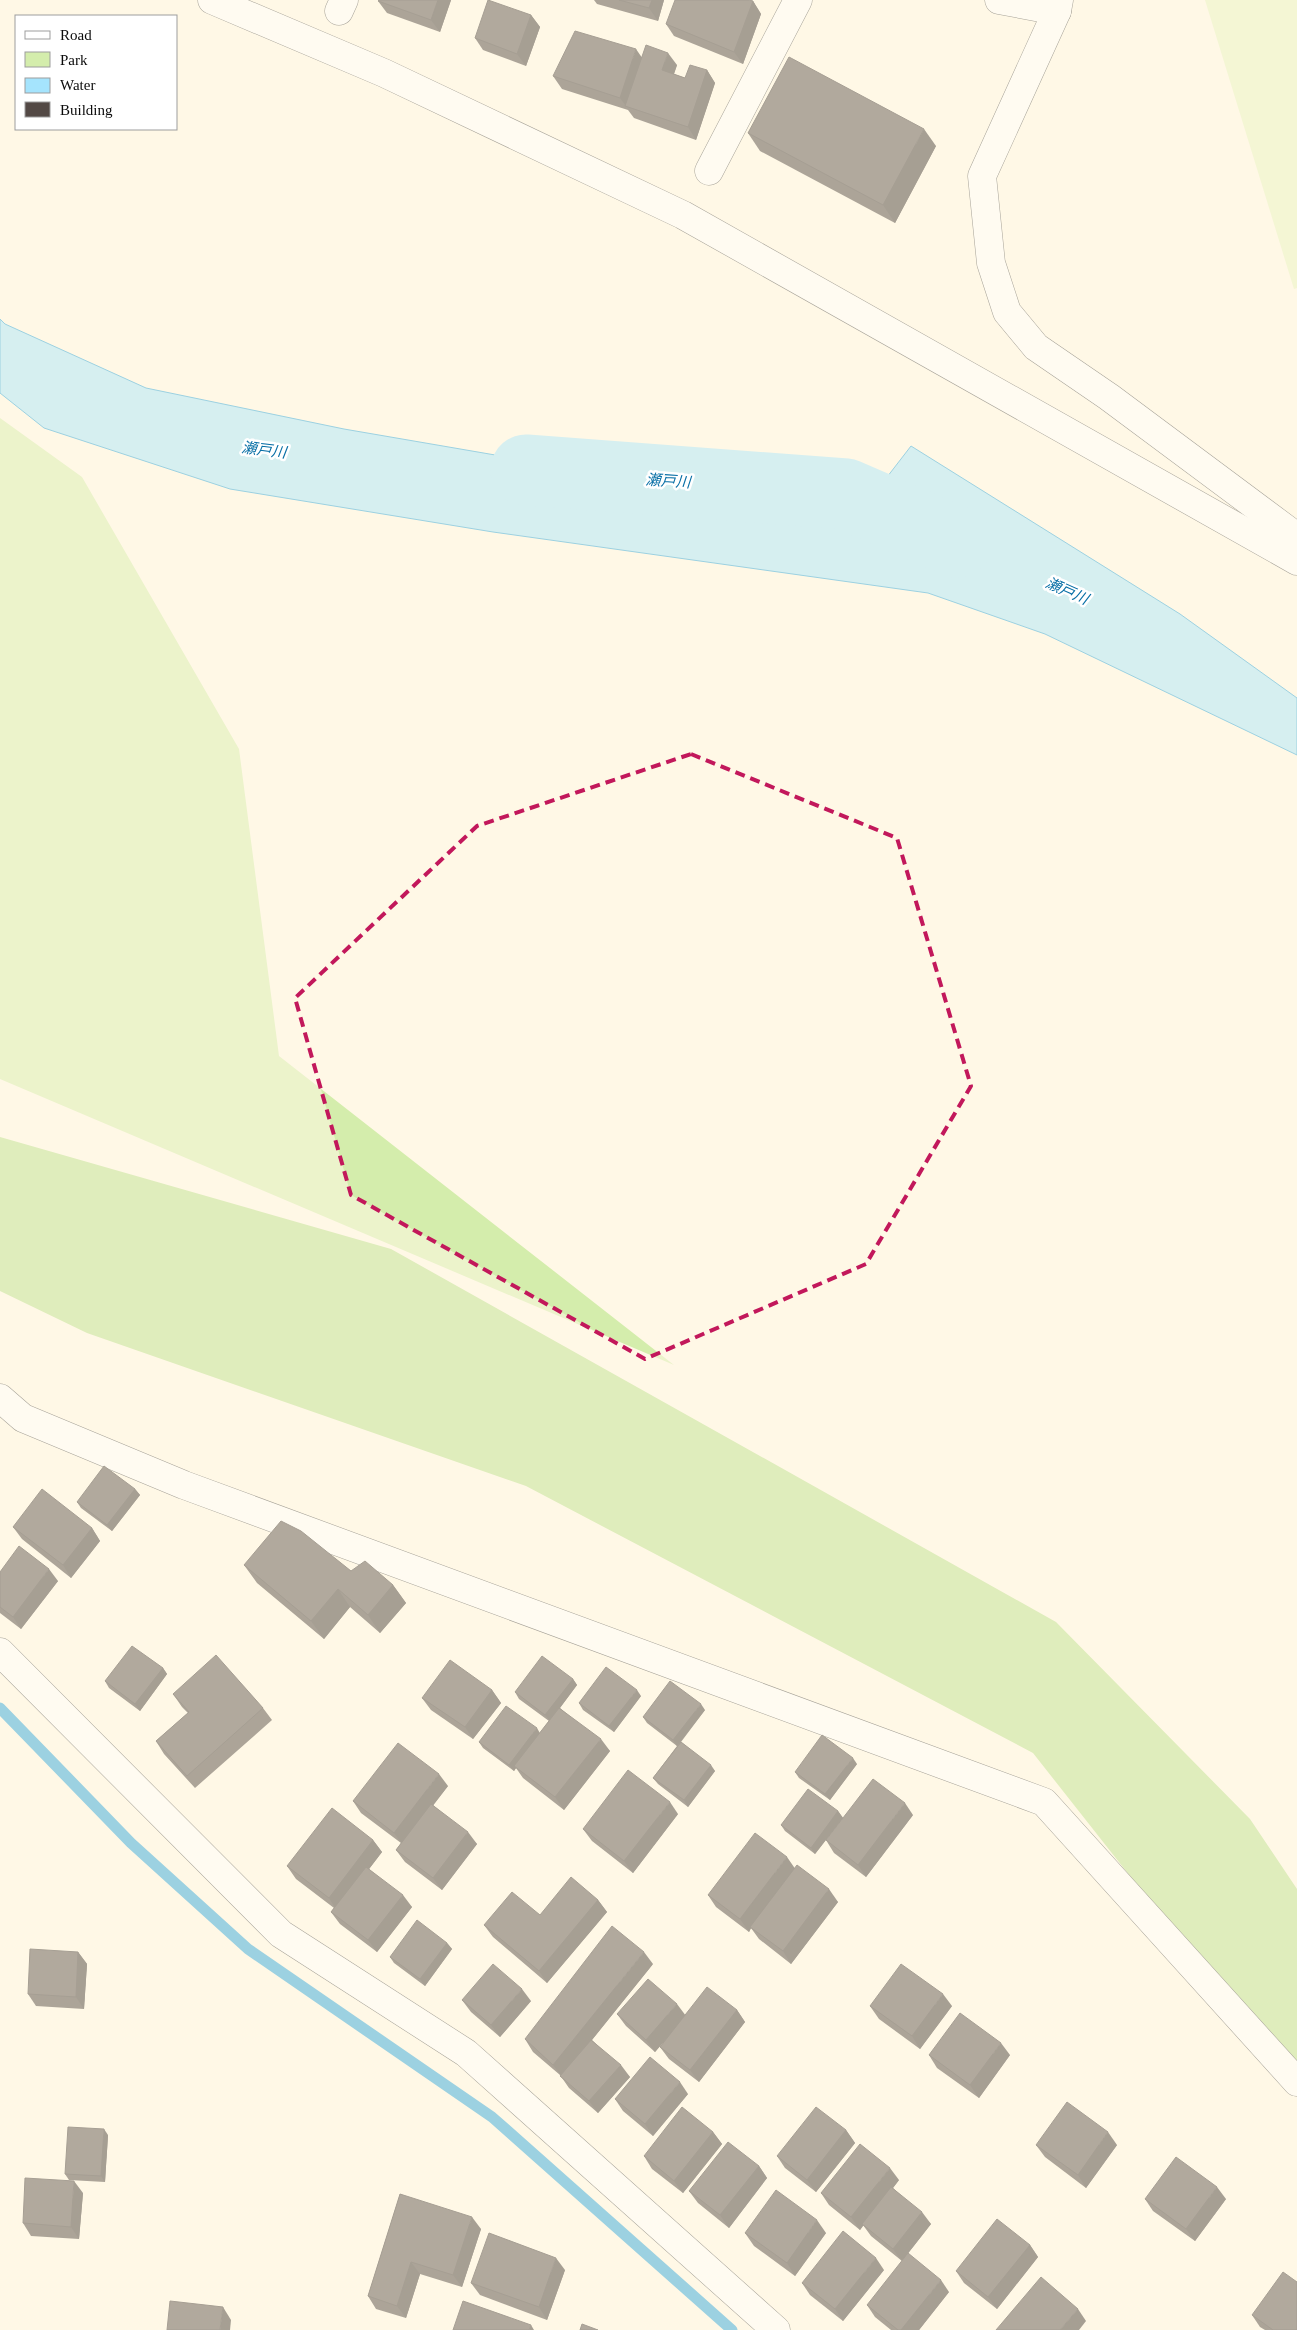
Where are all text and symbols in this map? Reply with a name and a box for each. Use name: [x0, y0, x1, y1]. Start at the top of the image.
legend: [15, 15, 178, 130]
text: Road: [60, 27, 92, 43]
text: Park: [60, 52, 88, 68]
text: Water: [60, 77, 95, 93]
text: Building: [60, 102, 113, 118]
water label: 瀬戸川: [241, 439, 289, 461]
water label: 瀬戸川: [645, 471, 693, 491]
water label: 瀬戸川: [1043, 575, 1093, 608]

